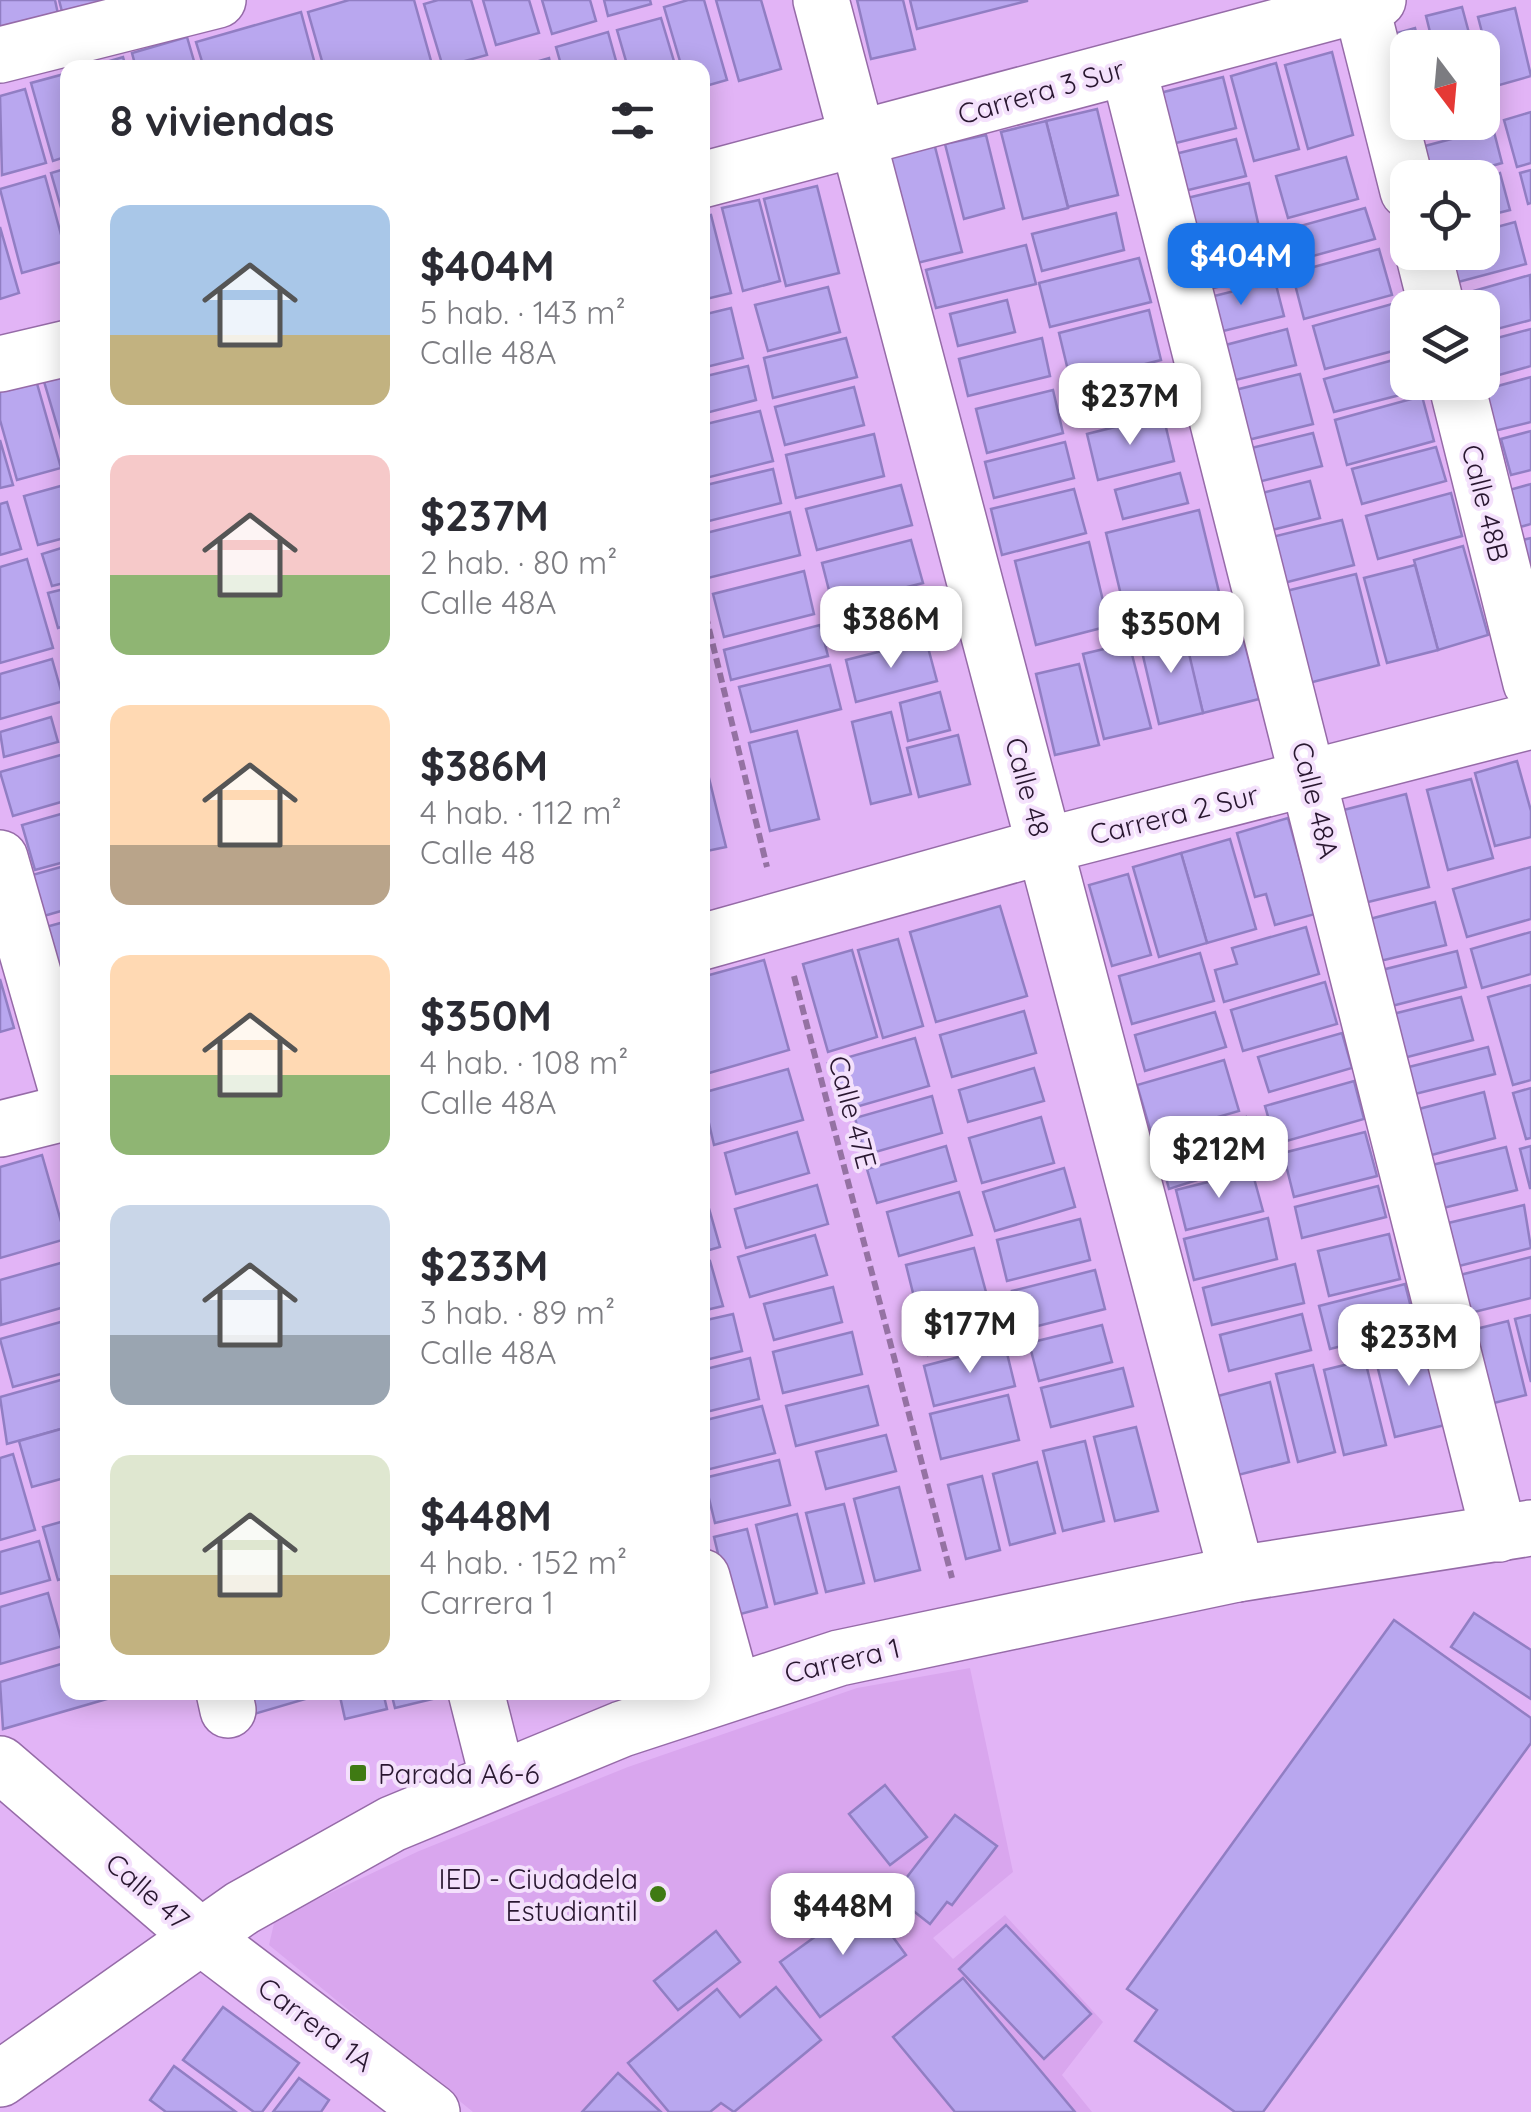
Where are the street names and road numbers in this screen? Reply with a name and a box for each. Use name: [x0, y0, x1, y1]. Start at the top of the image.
street label: Carrera 3 Sur: [954, 50, 1129, 132]
street label: Calle 48B: [1455, 441, 1517, 565]
street label: Calle 48: [998, 734, 1058, 840]
street label: Calle 48A: [1285, 738, 1347, 862]
street label: Carrera 2 Sur: [1086, 776, 1262, 852]
street label: Calle 47E: [821, 1052, 885, 1172]
street label: Carrera 1: [781, 1630, 903, 1690]
street label: Calle 47: [99, 1845, 197, 1937]
street label: Carrera 1A: [251, 1969, 381, 2079]

